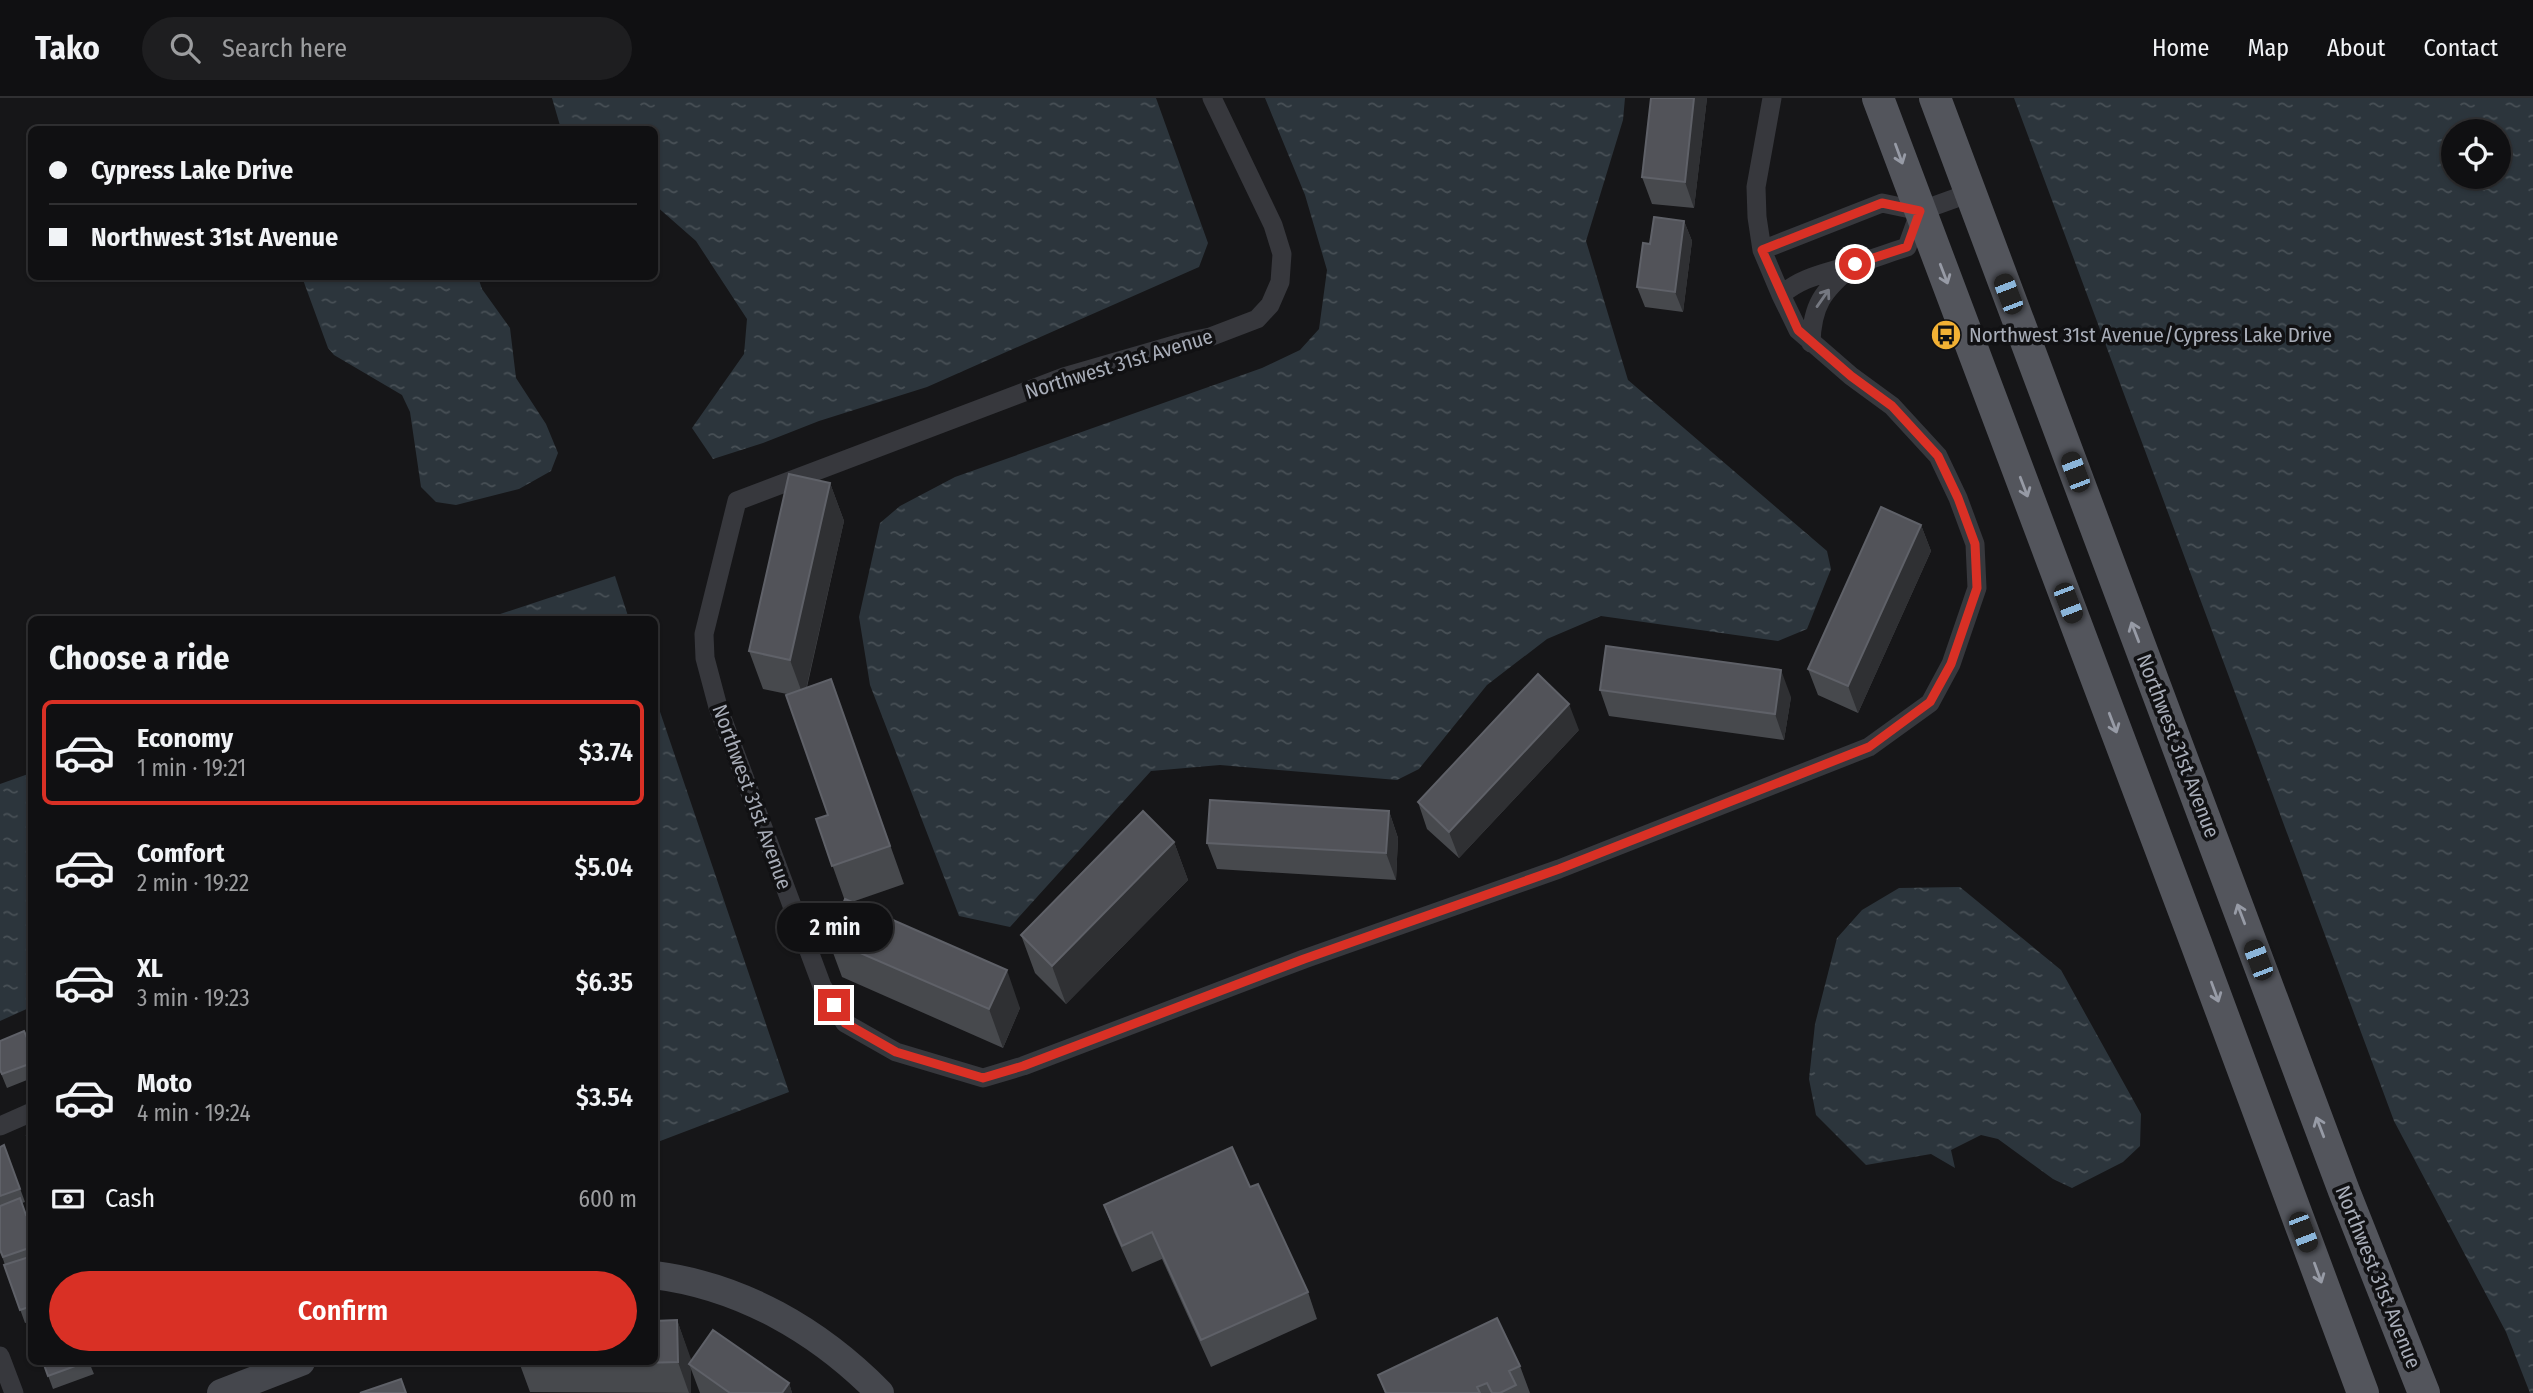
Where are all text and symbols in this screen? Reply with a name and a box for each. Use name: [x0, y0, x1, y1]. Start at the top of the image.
search box: [142, 17, 632, 80]
text: Tako: [35, 28, 100, 68]
icon: search: [166, 29, 204, 67]
text: Search here: [222, 33, 347, 64]
text: Home: [2152, 34, 2209, 62]
text: Map: [2247, 34, 2289, 62]
text: About: [2327, 34, 2385, 62]
text: Contact: [2423, 34, 2498, 62]
map controls: [2441, 119, 2511, 189]
button: locate: [2441, 119, 2511, 189]
one-way arrow: [1894, 143, 1906, 165]
text: Cypress Lake Drive: [91, 155, 293, 186]
text: Northwest 31st Avenue: [91, 222, 338, 253]
route start: [1839, 248, 1871, 280]
one-way arrow: [1939, 263, 1951, 285]
car: [1991, 271, 2026, 317]
one-way arrow: [1816, 289, 1830, 308]
bus stop icon: Northwest 31st Avenue/Cypress Lake Drive: [1929, 318, 1963, 352]
place label: Northwest 31st Avenue/Cypress Lake Drive: [1969, 322, 2332, 348]
street label: Northwest 31st Avenue: [1022, 323, 1216, 405]
car: [2058, 449, 2093, 495]
one-way arrow: [2019, 476, 2032, 498]
car: [2051, 580, 2086, 626]
one-way arrow: [2128, 622, 2141, 644]
text: Choose a ride: [49, 639, 230, 677]
street label: Northwest 31st Avenue: [2131, 650, 2225, 842]
street label: Northwest 31st Avenue: [706, 701, 798, 893]
one-way arrow: [2108, 712, 2121, 733]
icon: car: [53, 721, 116, 784]
text: Economy: [137, 723, 233, 754]
text: $3.74: [579, 737, 633, 768]
text: 1 min · 19:21: [137, 754, 246, 782]
icon: car: [53, 836, 116, 899]
text: Comfort: [137, 838, 225, 869]
text: $5.04: [575, 852, 633, 883]
text: 2 min · 19:22: [137, 869, 249, 897]
callout: 2 min: [776, 904, 892, 953]
one-way arrow: [2233, 904, 2246, 926]
text: 2 min: [809, 913, 861, 941]
car: [2241, 937, 2276, 983]
icon: car: [53, 951, 116, 1014]
text: XL: [137, 953, 163, 984]
text: $6.35: [576, 967, 633, 998]
one-way arrow: [2209, 981, 2222, 1003]
text: 3 min · 19:23: [137, 984, 250, 1012]
route end: [818, 989, 850, 1021]
icon: car: [53, 1066, 116, 1129]
text: Moto: [137, 1068, 192, 1099]
text: $3.54: [576, 1082, 633, 1113]
text: 4 min · 19:24: [137, 1099, 251, 1127]
one-way arrow: [2313, 1117, 2326, 1139]
icon: cash: [49, 1180, 87, 1218]
street label: Northwest 31st Avenue: [2329, 1182, 2427, 1372]
text: Cash: [105, 1183, 155, 1214]
text: 600 m: [579, 1185, 637, 1213]
car: [2286, 1209, 2321, 1255]
one-way arrow: [2313, 1261, 2326, 1283]
button: Confirm: [49, 1271, 637, 1351]

